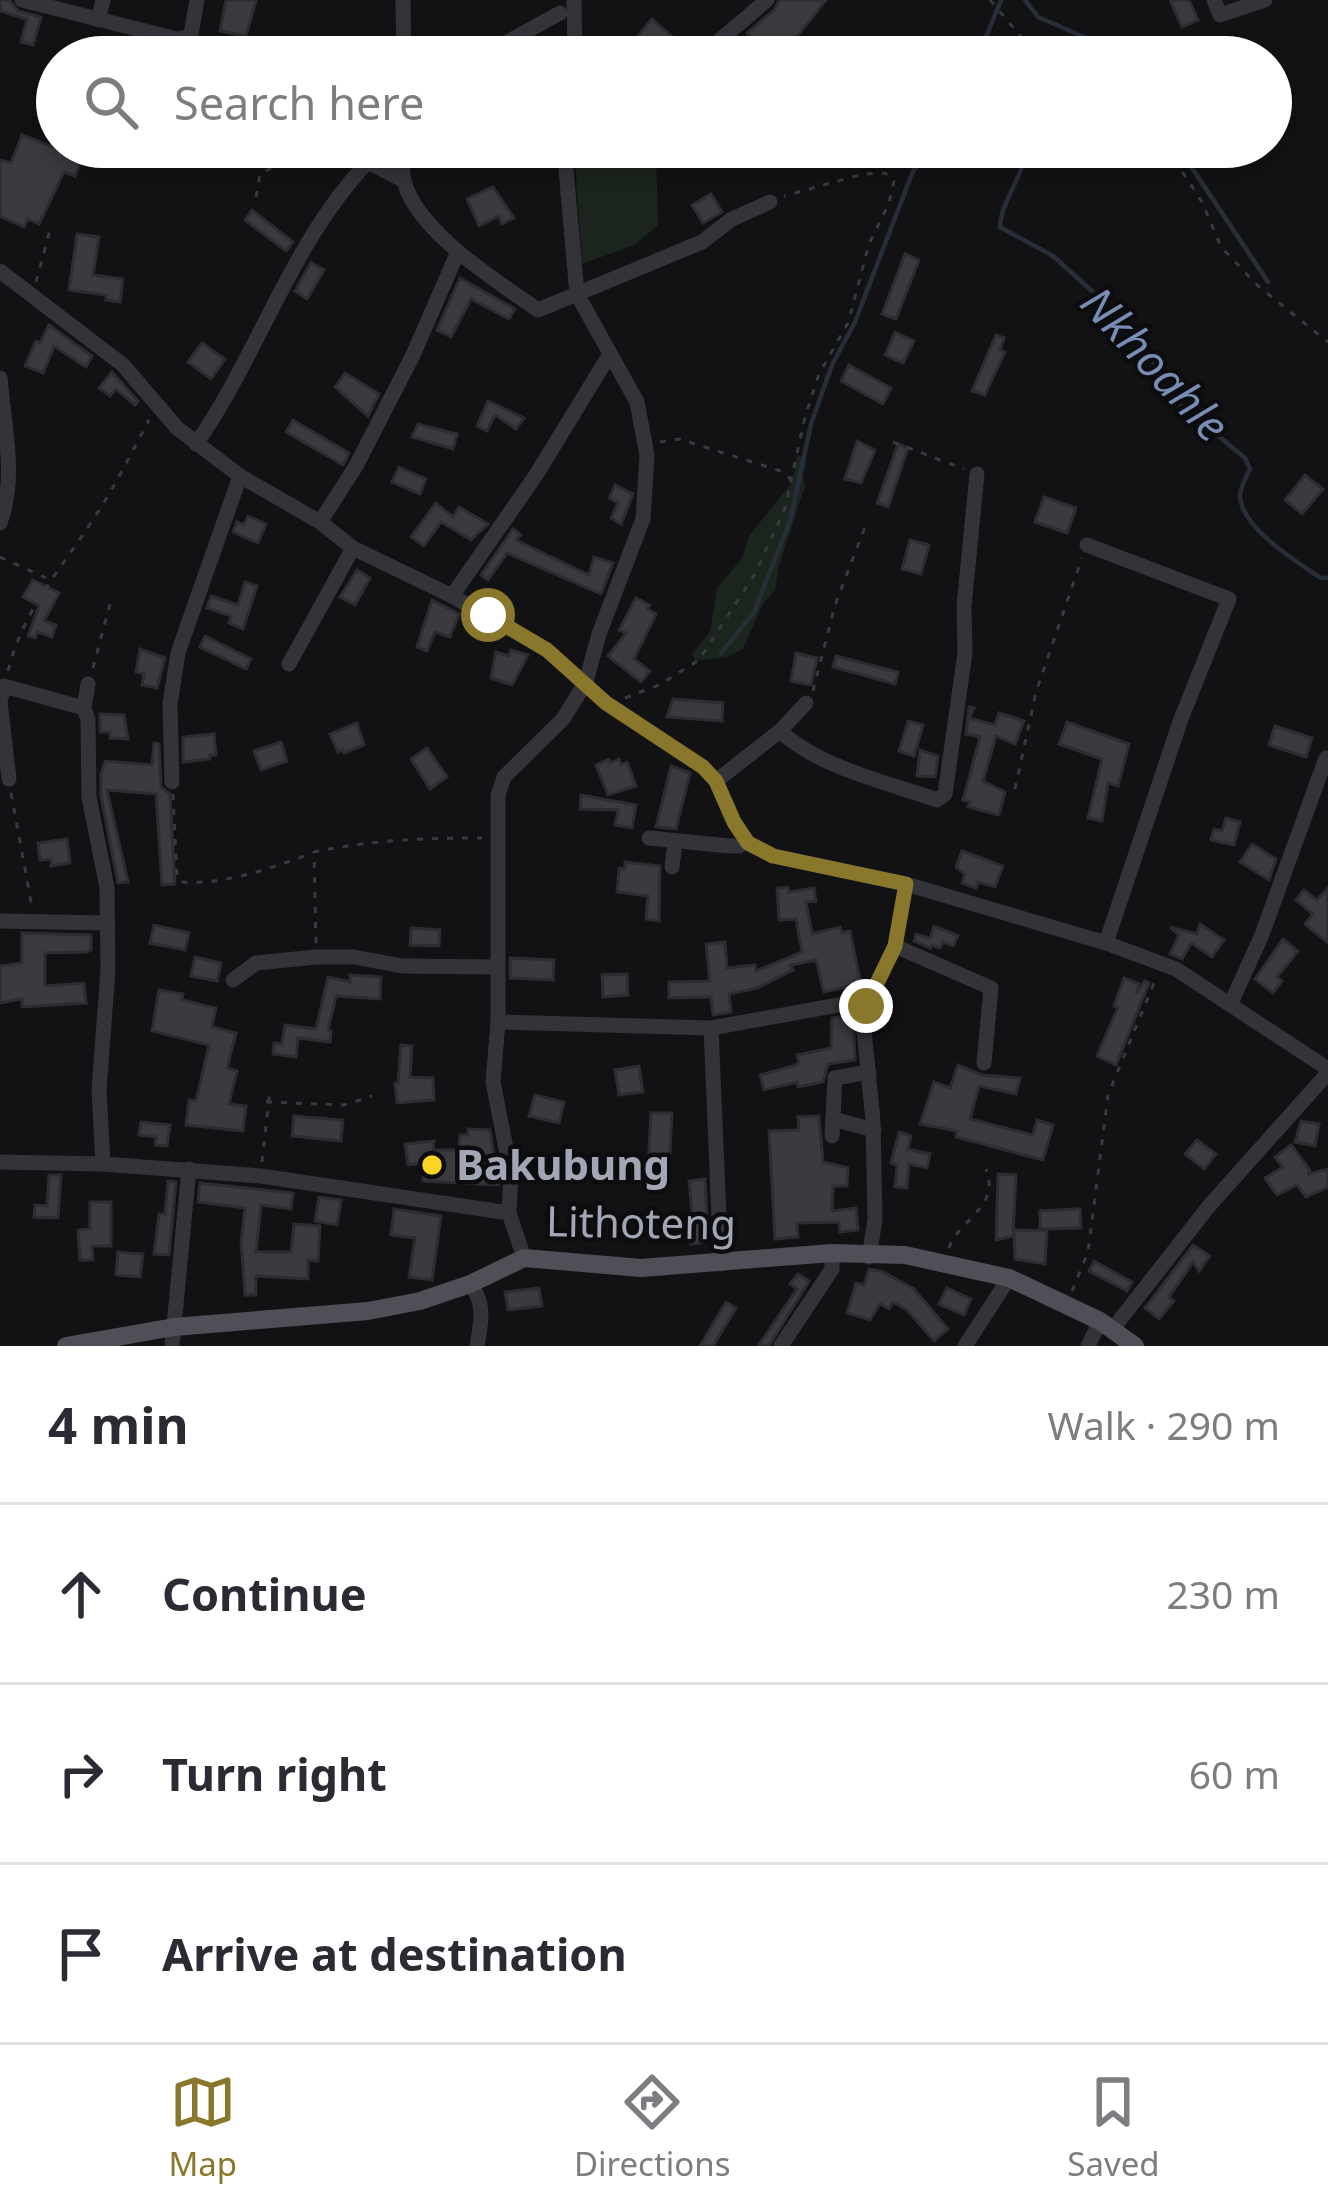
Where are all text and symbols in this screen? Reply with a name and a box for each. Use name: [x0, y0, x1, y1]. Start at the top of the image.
search box: [36, 36, 1292, 168]
icon: search: [78, 69, 144, 135]
text: Search here: [174, 72, 424, 133]
water label: Nkhoahle: [1069, 272, 1244, 454]
route start: [461, 588, 515, 642]
route end: [839, 979, 893, 1033]
place label: Bakubung: [456, 1135, 670, 1192]
marker: Bakubung: [419, 1152, 445, 1178]
street label: Lithoteng: [546, 1191, 737, 1252]
text: 4 min: [48, 1389, 189, 1459]
text: Walk · 290 m: [1047, 1398, 1280, 1451]
icon: ahead: [48, 1561, 114, 1627]
text: Continue: [162, 1563, 367, 1624]
text: 230 m: [1166, 1567, 1280, 1620]
icon: right: [48, 1741, 114, 1807]
text: Turn right: [162, 1743, 387, 1804]
text: 60 m: [1189, 1747, 1280, 1800]
icon: arrive: [48, 1921, 114, 1987]
text: Arrive at destination: [162, 1923, 627, 1984]
tab: Map: [168, 2069, 237, 2186]
tab: Directions: [574, 2069, 731, 2186]
tab: Saved: [1067, 2069, 1160, 2186]

